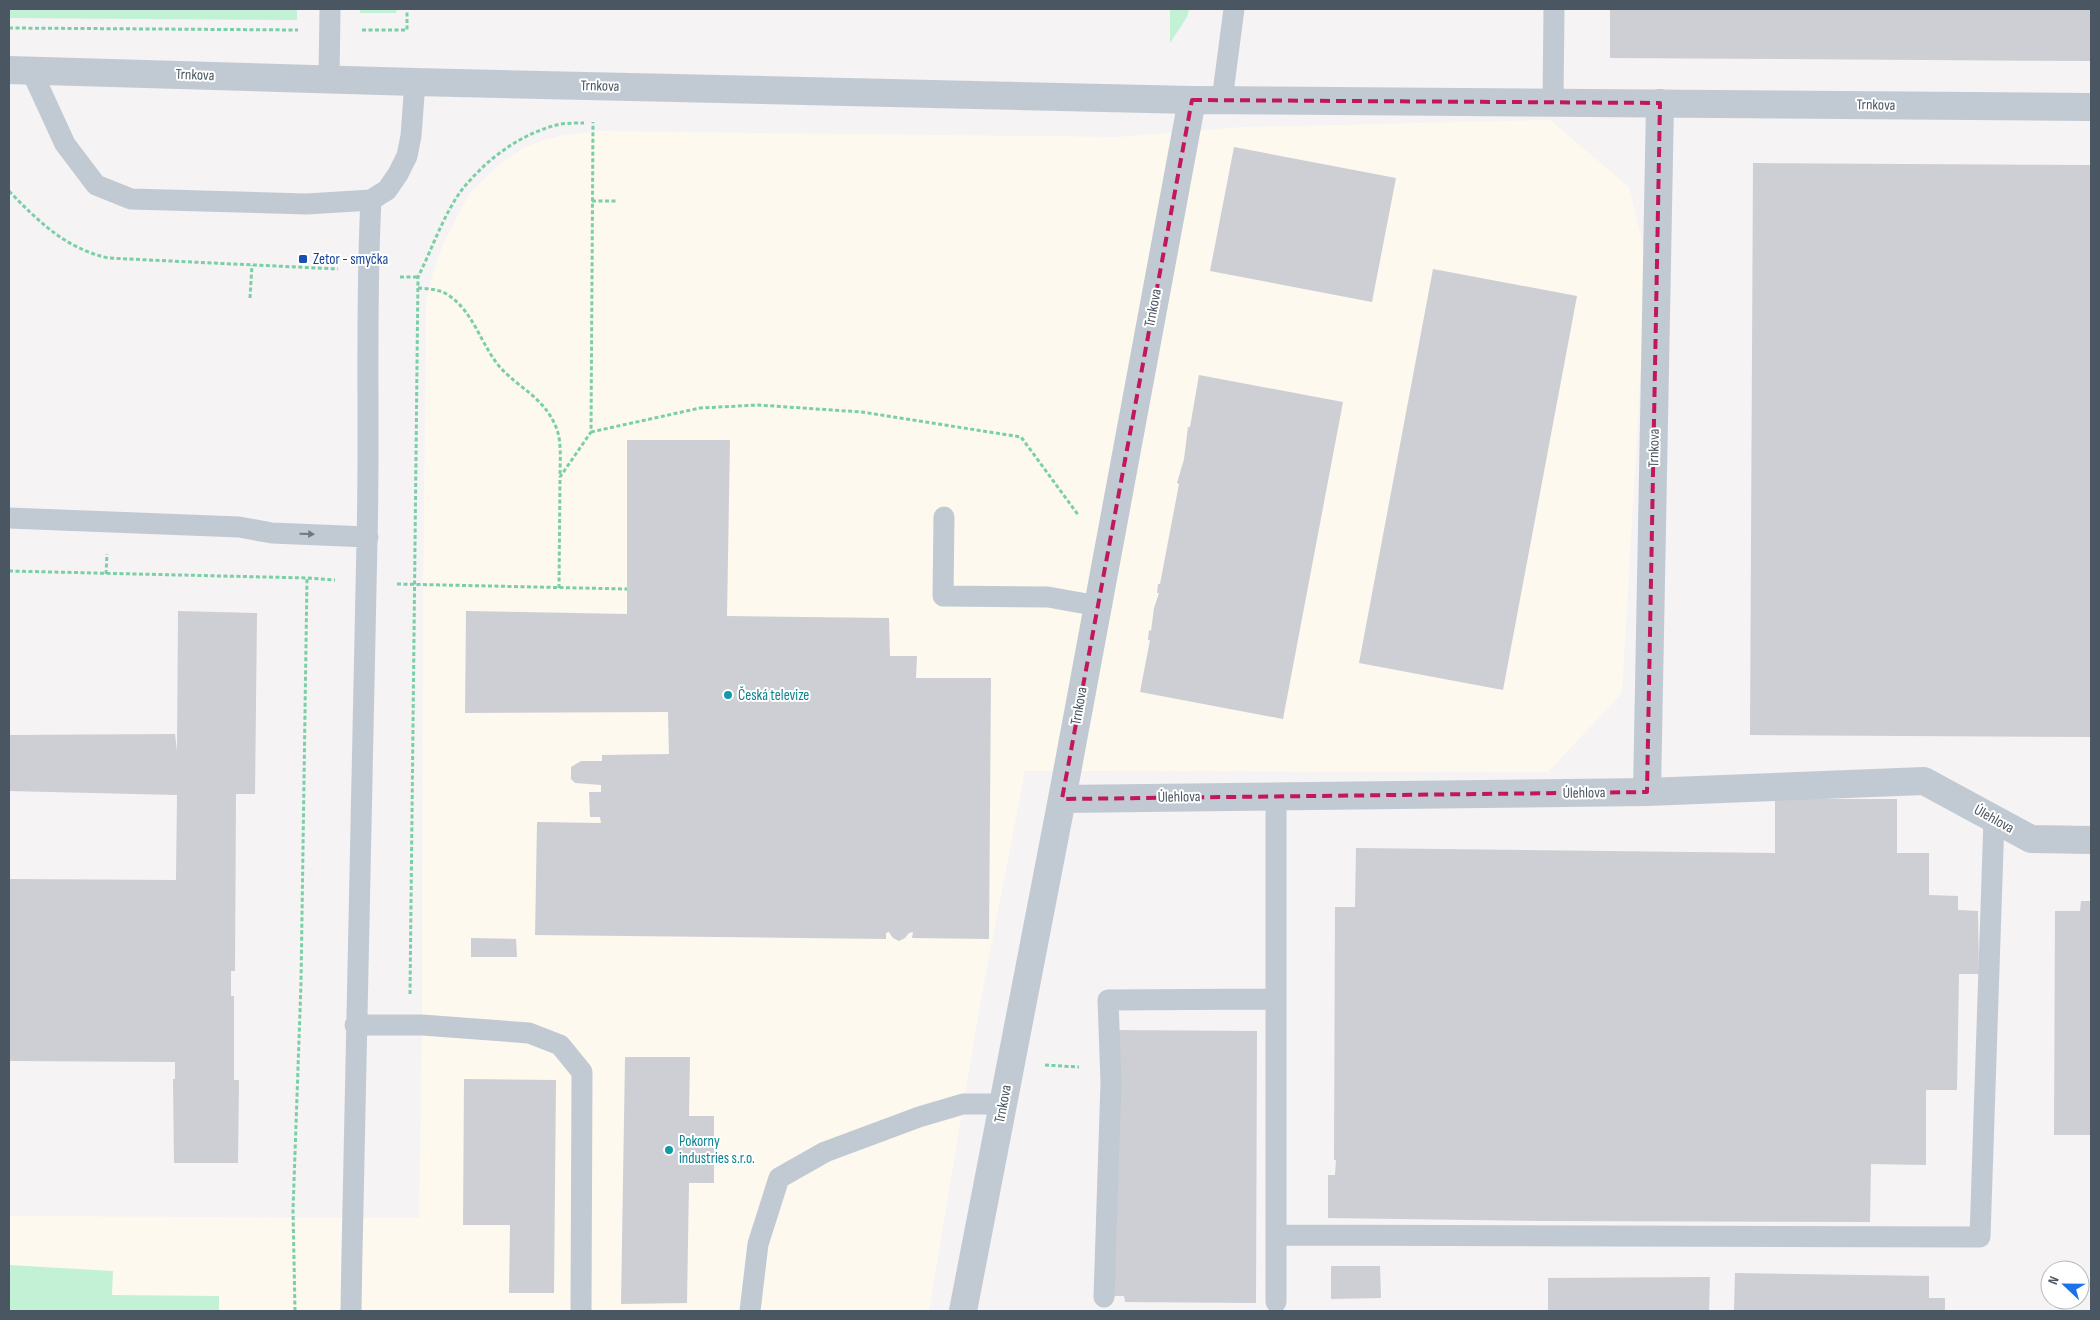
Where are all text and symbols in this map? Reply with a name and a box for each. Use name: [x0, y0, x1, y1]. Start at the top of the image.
street label: Trnkova: [175, 65, 215, 85]
street label: Trnkova: [581, 76, 620, 96]
street label: Trnkova: [1857, 95, 1896, 115]
place label: Zetor - smyčka: [313, 250, 389, 269]
marker: Zetor - smyčka: [297, 253, 309, 265]
street label: Trnkova: [1140, 287, 1166, 329]
street label: Trnkova: [1644, 428, 1664, 467]
one-way arrow: [299, 530, 315, 538]
street label: Trnkova: [1066, 685, 1092, 727]
place label: Česká televize: [738, 686, 809, 705]
marker: Česká televize: [722, 689, 734, 701]
street label: Úlehlova: [1562, 783, 1606, 803]
street label: Úlehlova: [1157, 787, 1201, 807]
street label: Úlehlova: [1971, 800, 2018, 838]
street label: Trnkova: [990, 1083, 1016, 1125]
place label: Pokorny industries s.r.o.: [679, 1132, 755, 1168]
marker: Pokorny industries s.r.o.: [663, 1144, 675, 1156]
north arrow: [2040, 1260, 2090, 1310]
text: N: [2044, 1274, 2063, 1287]

